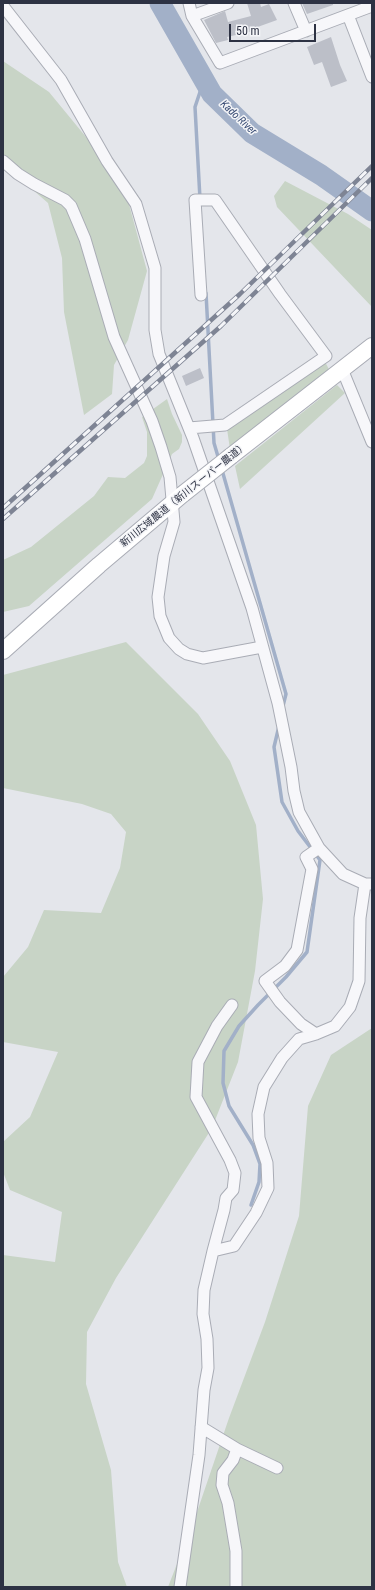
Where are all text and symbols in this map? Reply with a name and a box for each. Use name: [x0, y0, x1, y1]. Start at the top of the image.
scale bar: [231, 16, 318, 42]
text: 50 m: [236, 24, 260, 38]
water label: Kado River: [217, 98, 259, 138]
street label: 新川広域農道（新川スーパー農道）: [118, 440, 250, 550]

